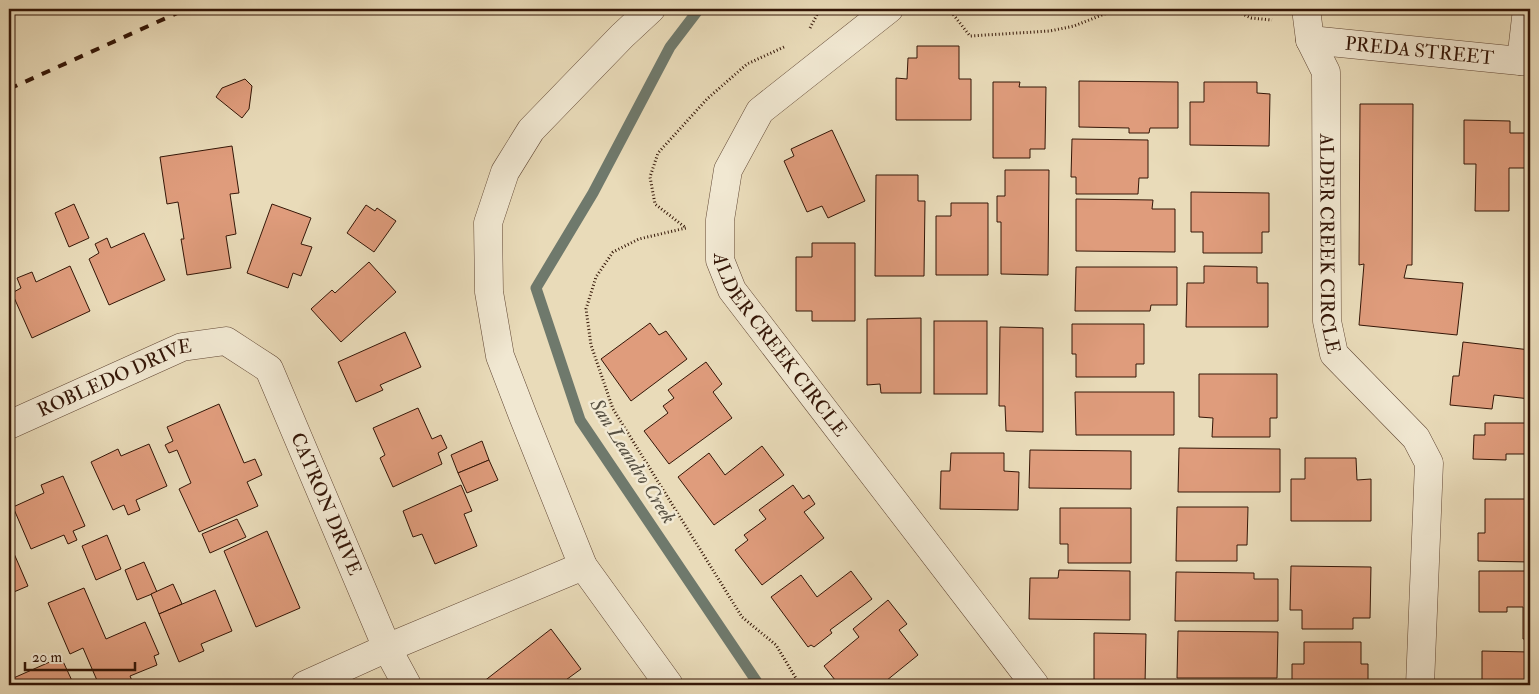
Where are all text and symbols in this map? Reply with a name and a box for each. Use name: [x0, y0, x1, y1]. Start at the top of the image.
street label: PREDA STREET: [1344, 32, 1495, 70]
street label: ALDER CREEK CIRCLE: [1314, 132, 1346, 356]
street label: ALDER CREEK CIRCLE: [708, 252, 852, 442]
street label: ROBLEDO DRIVE: [34, 334, 194, 423]
water label: San Leandro Creek: [584, 393, 681, 528]
street label: CATRON DRIVE: [285, 429, 367, 579]
scale bar: [25, 639, 135, 671]
text: 20 m: [32, 648, 62, 667]

